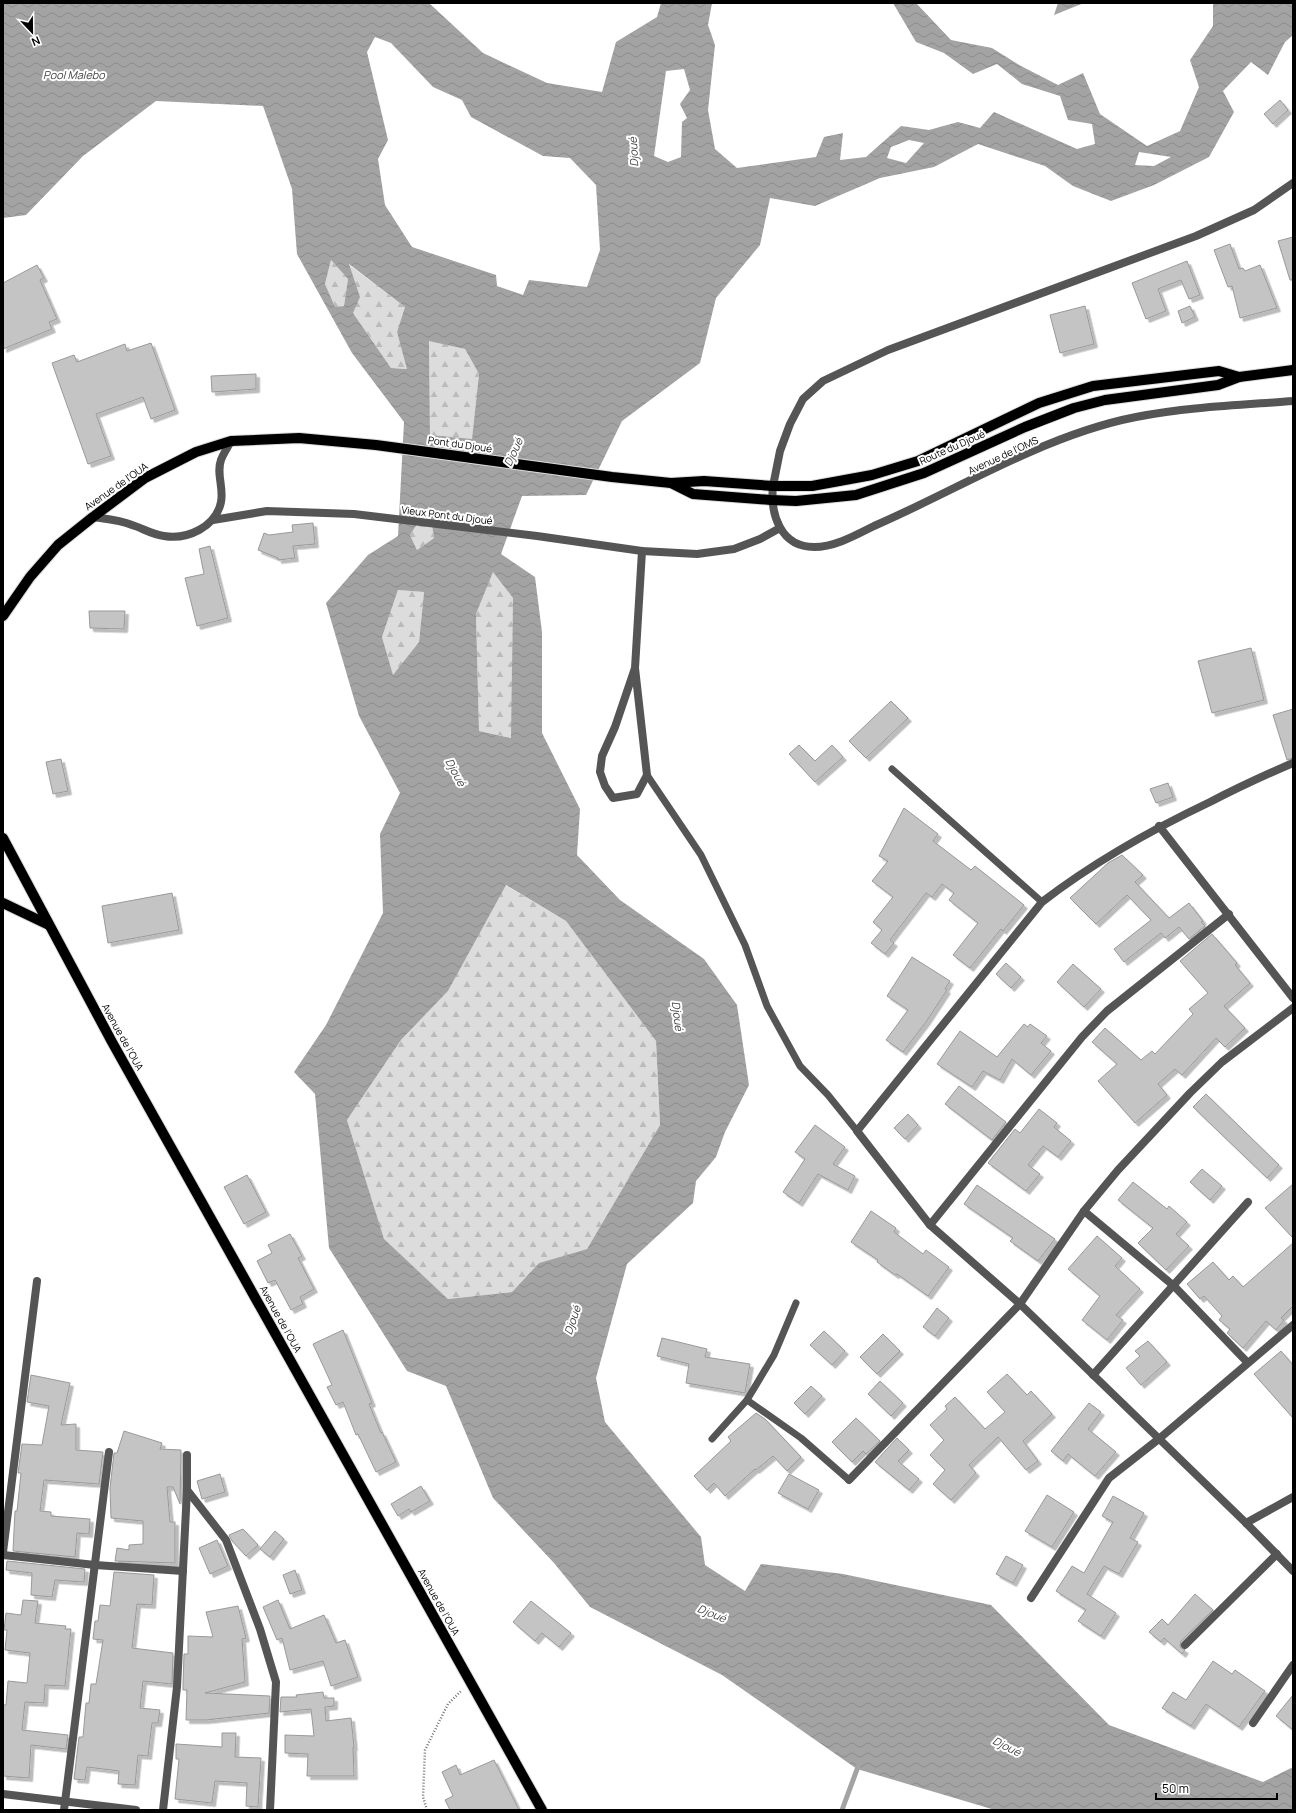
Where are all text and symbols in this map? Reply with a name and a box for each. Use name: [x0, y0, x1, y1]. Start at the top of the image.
north arrow: [12, 12, 52, 52]
text: N: [29, 33, 42, 50]
water label: Pool Malebo: [43, 67, 106, 82]
water label: Djoué: [625, 136, 641, 167]
street label: Route du Djoué: [917, 426, 987, 468]
street label: Pont du Djoué: [427, 433, 493, 455]
street label: Avenue de l'OMS: [966, 433, 1040, 477]
water label: Djoué: [500, 435, 526, 469]
street label: Avenue de l'OUA: [81, 459, 151, 513]
street label: Vieux Pont du Djoué: [401, 502, 494, 528]
water label: Djoué: [442, 755, 470, 789]
water label: Djoué: [669, 1000, 687, 1032]
street label: Avenue de l'OUA: [99, 1001, 147, 1074]
street label: Avenue de l'OUA: [257, 1283, 305, 1356]
water label: Djoué: [560, 1303, 584, 1336]
street label: Avenue de l'OUA: [415, 1566, 463, 1639]
water label: Djoué: [695, 1600, 729, 1626]
water label: Djoué: [990, 1733, 1024, 1760]
scale bar: [1156, 1775, 1277, 1801]
text: 50 m: [1162, 1780, 1189, 1797]

